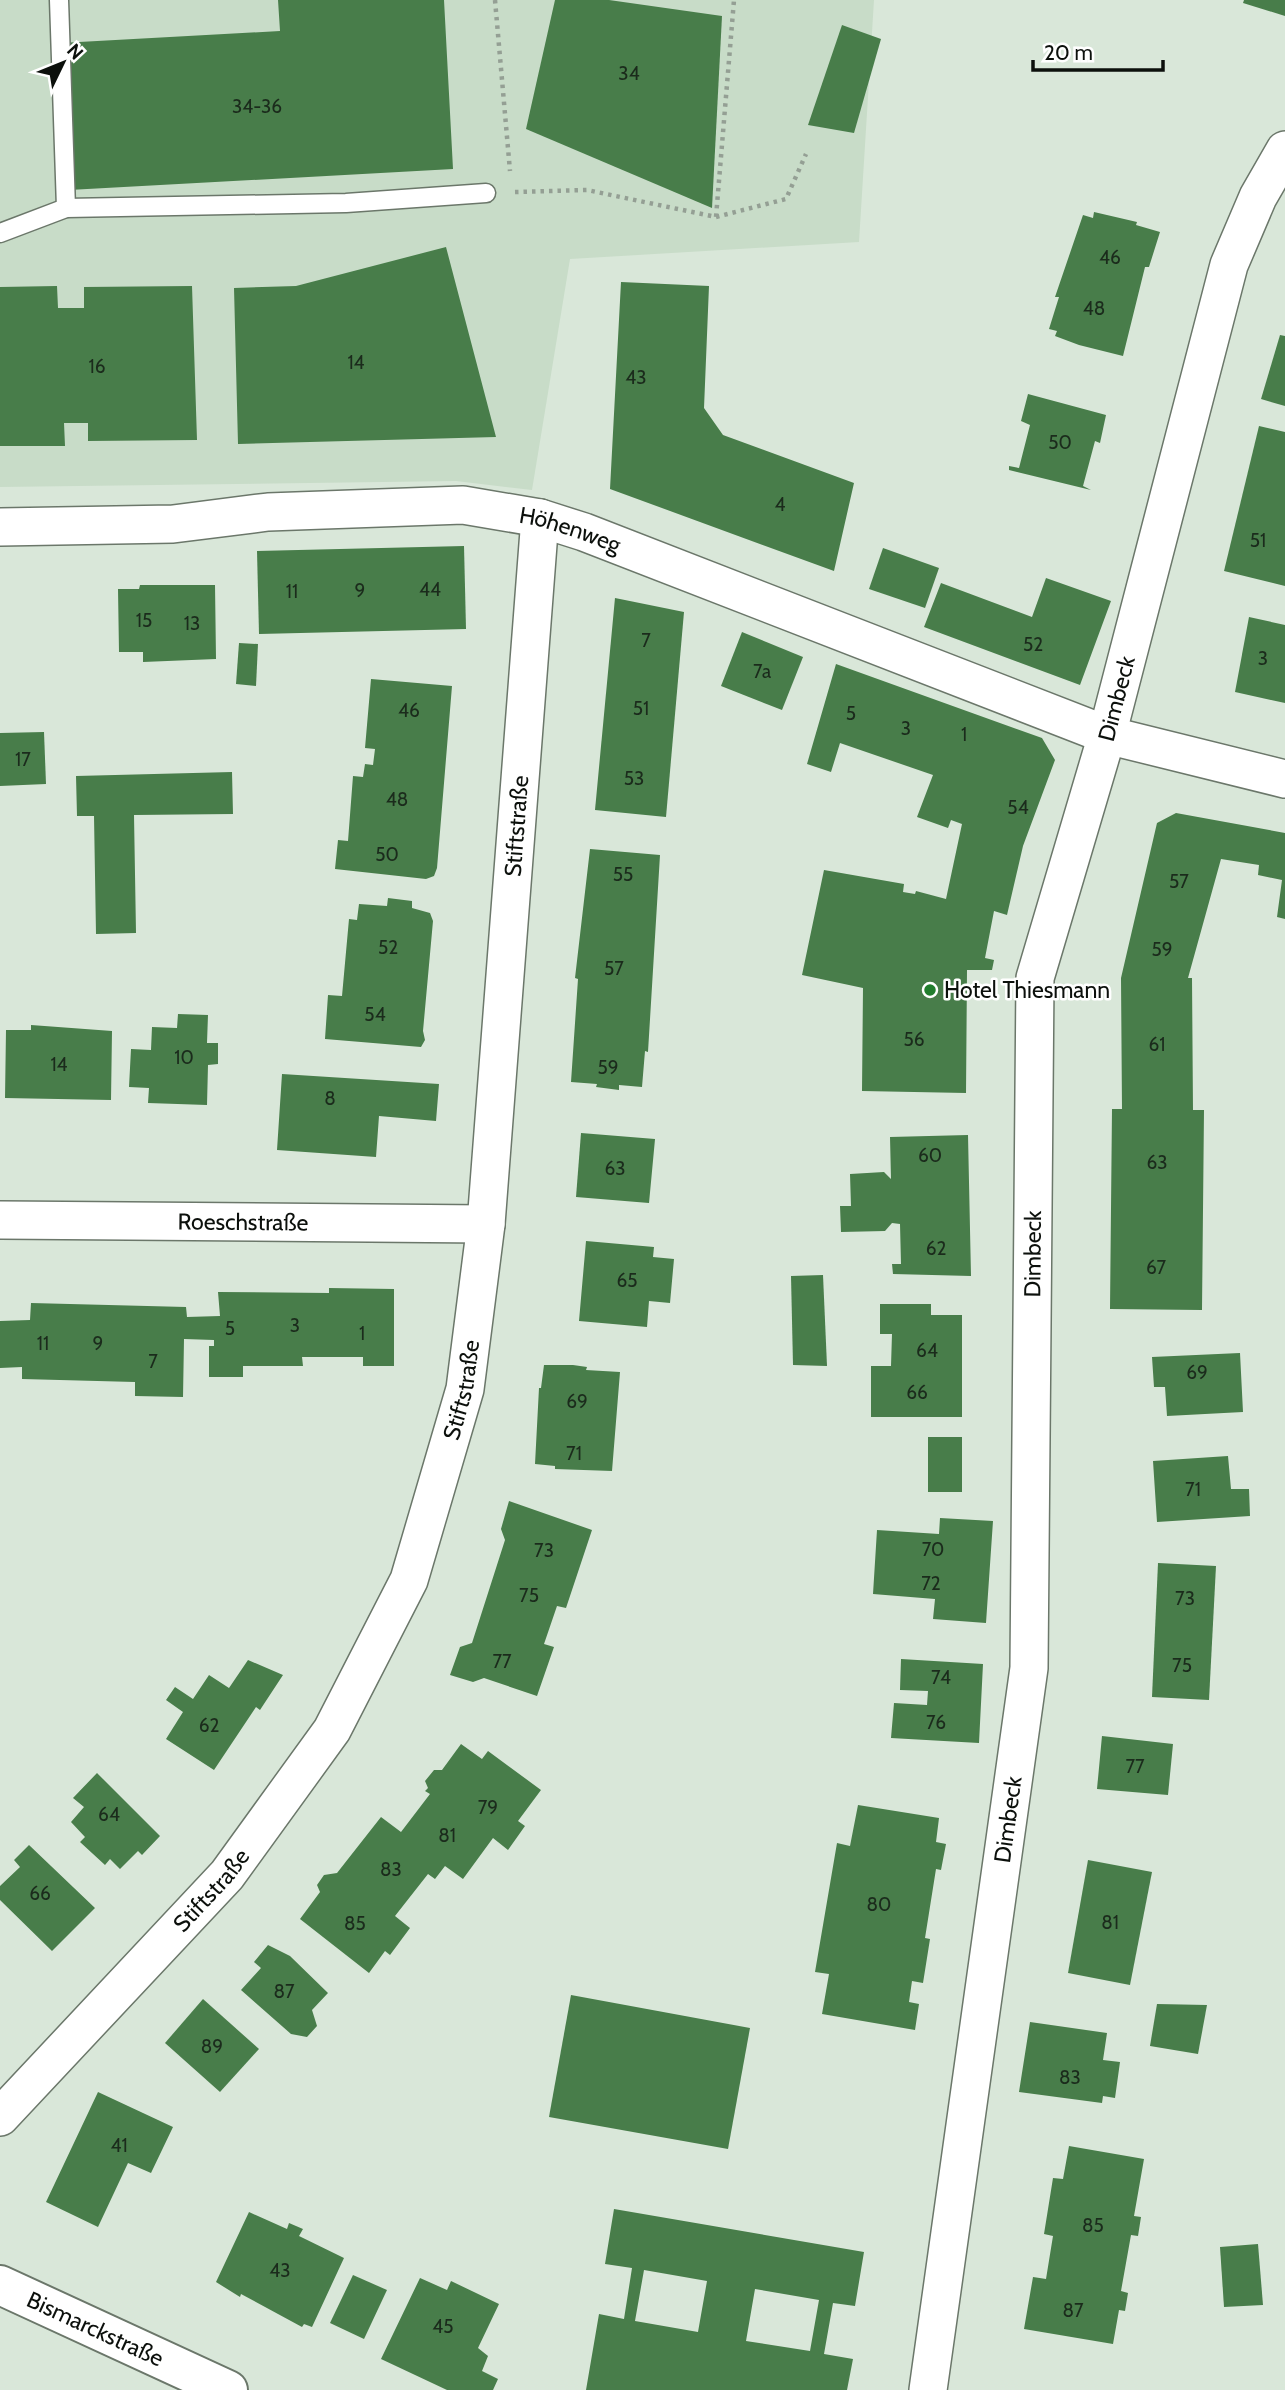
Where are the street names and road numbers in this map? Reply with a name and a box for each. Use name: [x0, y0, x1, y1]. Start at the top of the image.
street label: Höhenweg: [517, 501, 625, 559]
street label: Dimbeck: [1092, 652, 1141, 744]
street label: Stiftstraße: [499, 774, 534, 878]
street label: Roeschstraße: [178, 1207, 309, 1237]
street label: Dimbeck: [1018, 1210, 1047, 1298]
street label: Stiftstraße: [437, 1338, 485, 1443]
street label: Dimbeck: [988, 1774, 1028, 1865]
street label: Stiftstraße: [167, 1843, 255, 1938]
street label: Bismarckstraße: [23, 2285, 168, 2373]

